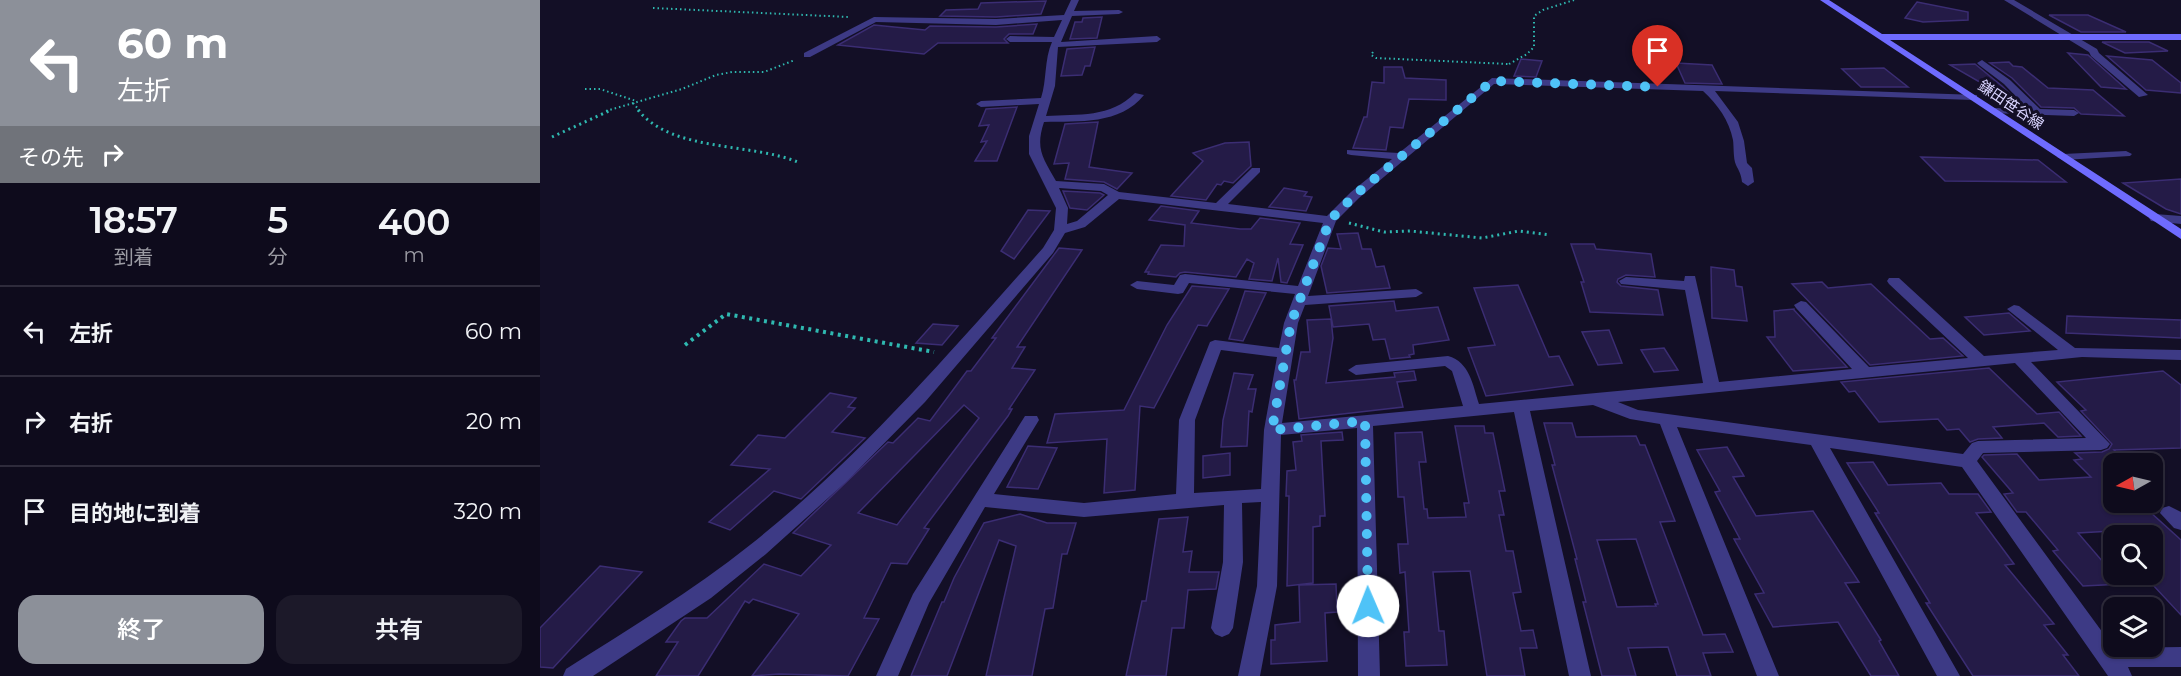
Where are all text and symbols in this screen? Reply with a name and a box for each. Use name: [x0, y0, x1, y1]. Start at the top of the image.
text: 60 m: [117, 17, 228, 69]
icon: left: [18, 24, 96, 102]
pin: [1632, 25, 1683, 87]
icon: arrive: [1641, 34, 1674, 67]
text: 左折: [117, 74, 171, 107]
street label: 鎌田笹谷線: [1975, 76, 2048, 133]
icon: right: [96, 138, 129, 171]
text: その先: [18, 144, 84, 171]
text: 18:57: [89, 198, 178, 242]
text: 5: [267, 198, 288, 242]
text: 400: [378, 200, 451, 244]
text: m: [404, 243, 425, 267]
text: 到着: [114, 245, 154, 269]
text: 分: [268, 245, 288, 269]
icon: left: [18, 315, 51, 348]
text: 60 m: [465, 318, 522, 345]
text: 左折: [69, 320, 113, 347]
icon: right: [18, 405, 51, 438]
text: 20 m: [466, 408, 522, 435]
text: 右折: [69, 410, 113, 437]
north arrow: [2103, 453, 2163, 513]
map controls: [2103, 453, 2163, 657]
icon: arrive: [18, 495, 51, 528]
text: 320 m: [454, 498, 522, 525]
text: 目的地に到着: [69, 500, 201, 527]
button: search: [2103, 525, 2163, 585]
position arrow: [1336, 574, 1400, 638]
button: 終了: [18, 595, 264, 664]
button: 共有: [276, 595, 522, 664]
button: layers: [2103, 597, 2163, 657]

